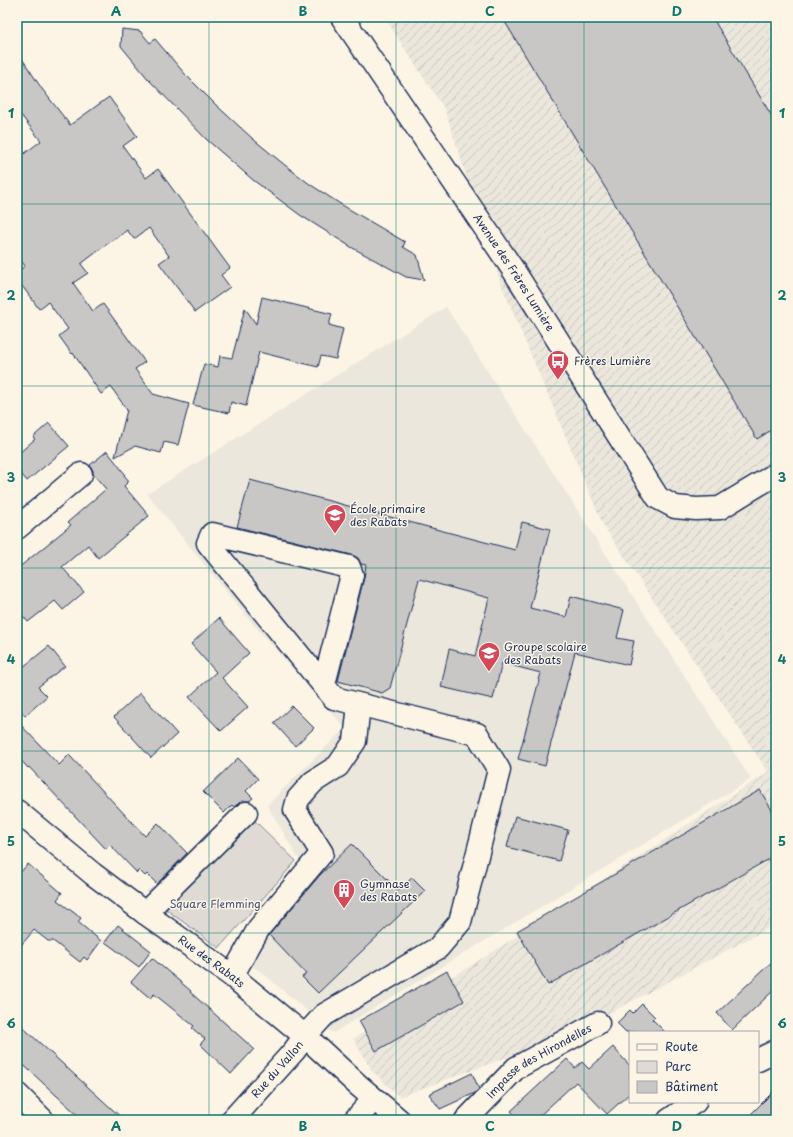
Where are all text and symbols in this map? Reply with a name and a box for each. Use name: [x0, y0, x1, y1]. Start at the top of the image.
text: A: [111, 1, 121, 20]
text: B: [299, 1, 308, 20]
text: C: [485, 1, 495, 20]
text: D: [672, 1, 682, 20]
text: 1: [8, 103, 14, 122]
text: 1: [779, 103, 785, 122]
street label: Avenue des Frères Lumière: [469, 210, 559, 335]
text: 2: [6, 285, 16, 304]
text: 2: [777, 285, 787, 304]
bus stop icon: Frères Lumière: [545, 348, 571, 381]
place label: Frères Lumière: [574, 352, 651, 369]
text: 3: [7, 467, 16, 486]
text: 3: [778, 467, 787, 486]
place label: École primaire des Rabats: [350, 500, 426, 530]
school or university icon: École primaire des Rabats: [322, 502, 348, 535]
place label: Groupe scolaire des Rabats: [504, 638, 587, 668]
school or university icon: Groupe scolaire des Rabats: [476, 640, 502, 673]
text: 4: [7, 649, 16, 668]
text: 4: [778, 649, 787, 668]
text: 5: [7, 831, 15, 850]
text: 5: [778, 831, 786, 850]
place label: Gymnase des Rabats: [360, 875, 417, 905]
building icon: Gymnase des Rabats: [331, 877, 357, 910]
park label: Square Flemming: [169, 895, 261, 912]
street label: Rue des Rabats: [175, 931, 249, 991]
text: 6: [6, 1013, 16, 1032]
text: 6: [777, 1013, 787, 1032]
street label: Impasse des Hirondelles: [482, 1019, 594, 1102]
legend: [629, 1031, 759, 1103]
street label: Rue du Vallon: [247, 1037, 307, 1101]
text: Route: [665, 1037, 698, 1055]
text: Parc: [665, 1057, 691, 1075]
text: Bâtiment: [665, 1077, 718, 1095]
text: A: [111, 1116, 121, 1135]
text: B: [299, 1116, 308, 1135]
text: C: [485, 1116, 495, 1135]
text: D: [672, 1116, 682, 1135]

